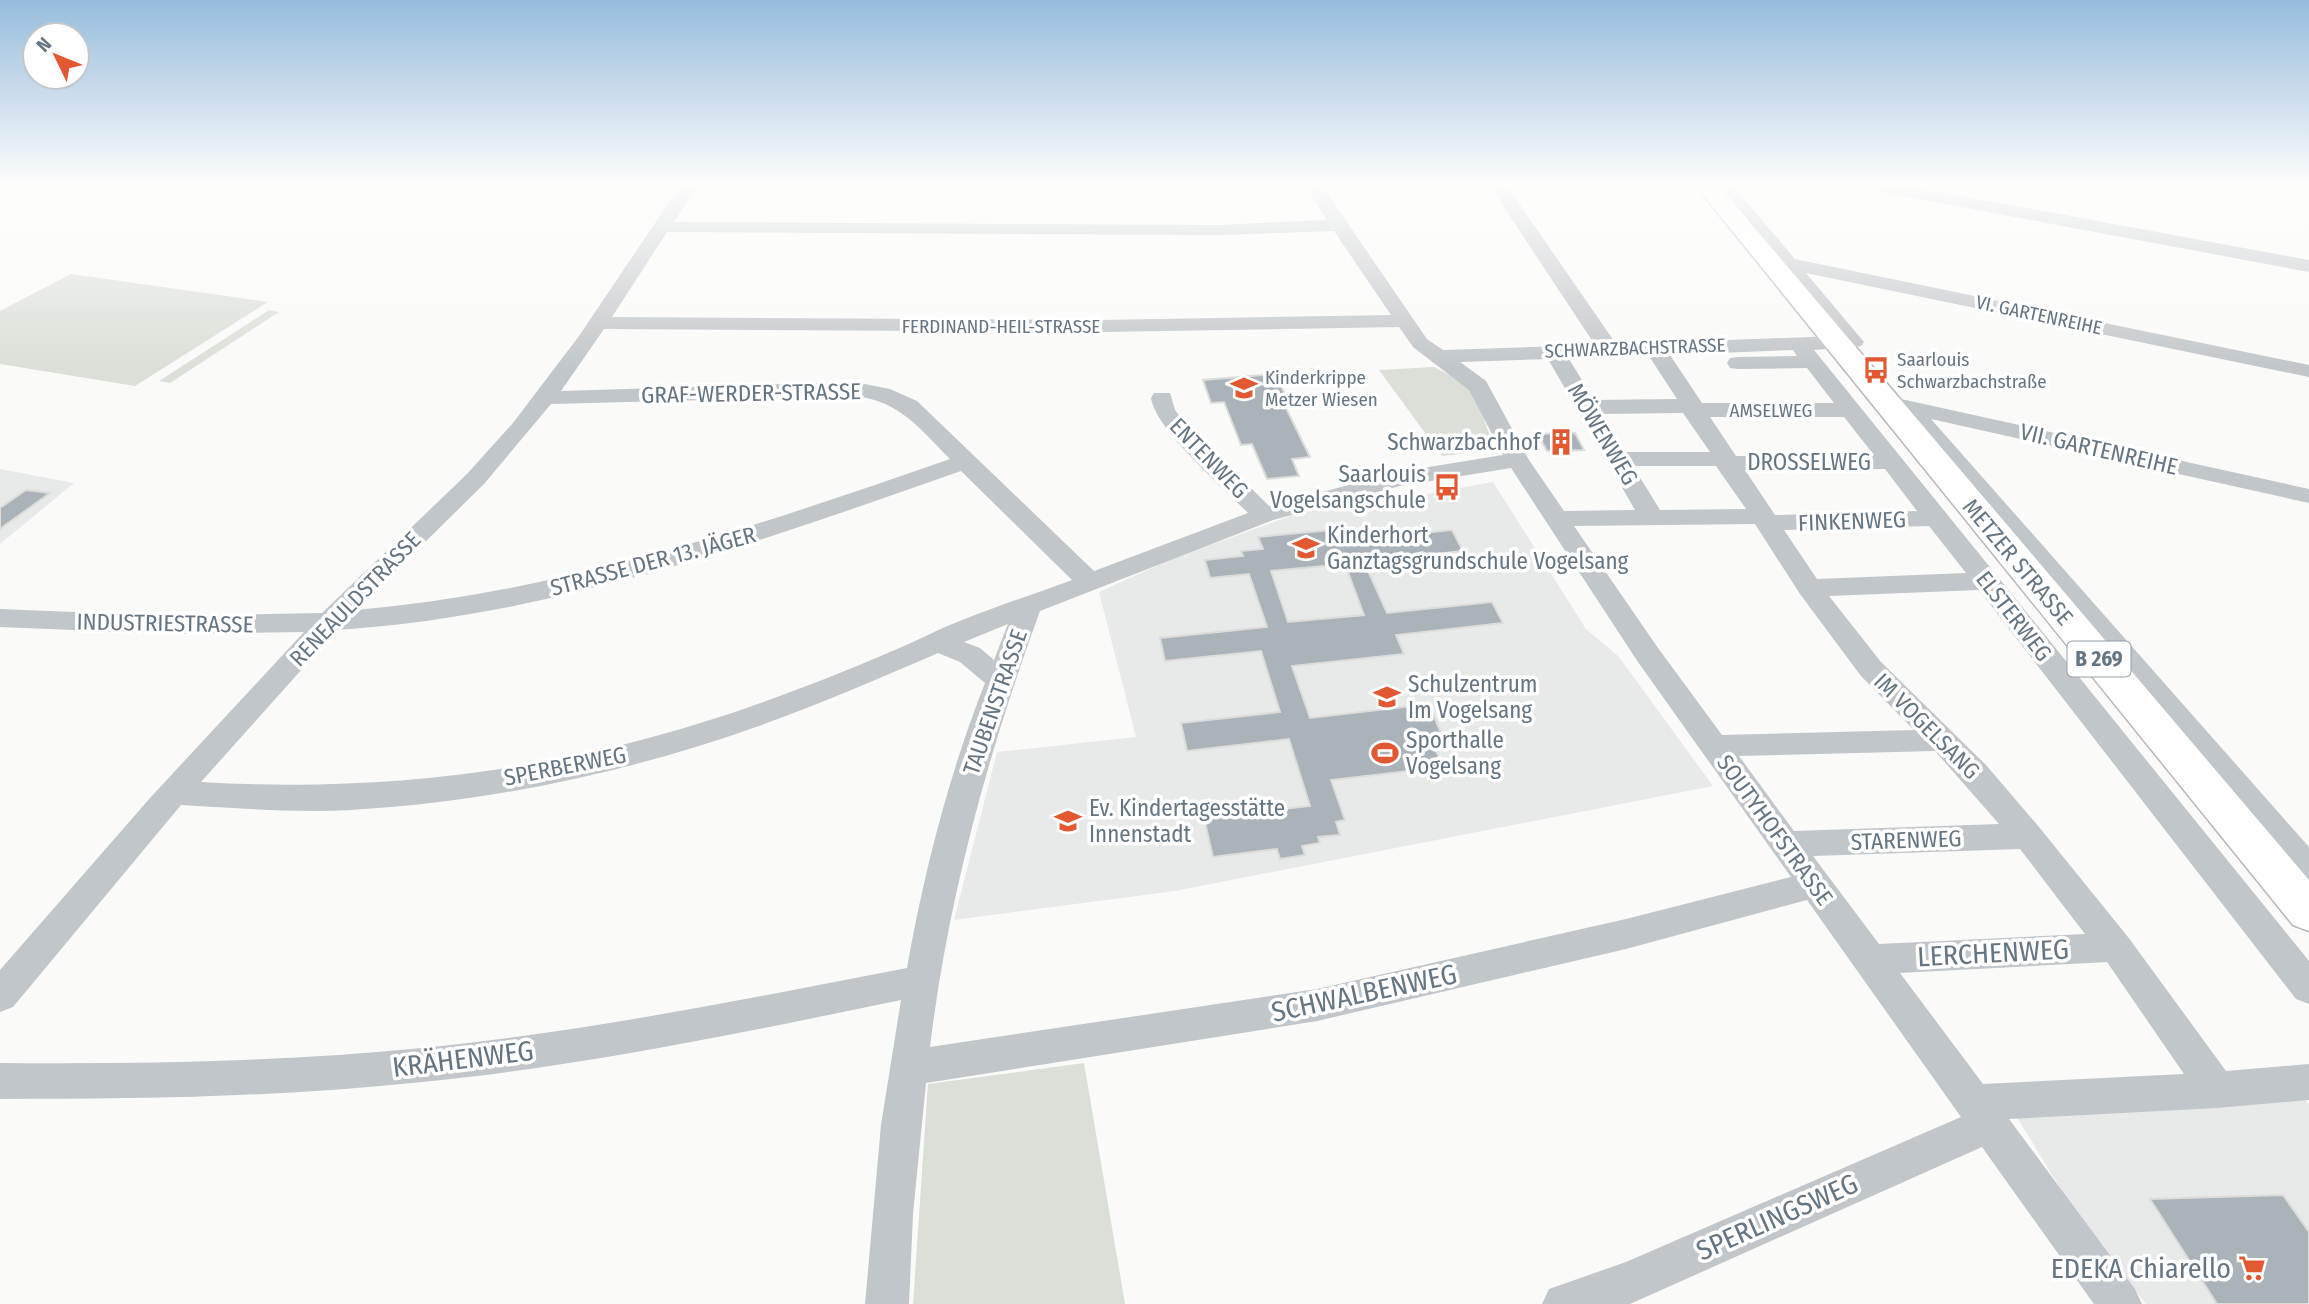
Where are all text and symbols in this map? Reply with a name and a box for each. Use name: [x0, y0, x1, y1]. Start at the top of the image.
north arrow: [21, 21, 91, 91]
text: N: [32, 33, 56, 57]
street label: VI. GARTENREIHE: [1974, 290, 2104, 340]
street label: FERDINAND-HEIL-STRASSE: [902, 315, 1100, 338]
street label: SCHWARZBACHSTRASSE: [1544, 333, 1726, 363]
place label: Saarlouis Schwarzbachstraße: [1897, 348, 2047, 393]
bus stop icon: Saarlouis Schwarzbachstraße: [1861, 355, 1891, 385]
place label: Kinderkrippe Metzer Wiesen: [1265, 366, 1378, 411]
school or university icon: Kinderkrippe Metzer Wiesen: [1229, 373, 1259, 403]
street label: GRAF-WERDER-STRASSE: [641, 377, 861, 409]
street label: MÖWENWEG: [1562, 378, 1644, 490]
street label: AMSELWEG: [1729, 399, 1813, 422]
street label: ENTENWEG: [1164, 412, 1254, 504]
street label: VII. GARTENREIHE: [2017, 417, 2181, 481]
building icon: Schwarzbachhof: [1546, 427, 1576, 457]
place label: Schwarzbachhof: [1387, 428, 1542, 456]
street label: DROSSELWEG: [1747, 448, 1871, 476]
place label: Saarlouis Vogelsangschule: [1270, 460, 1426, 514]
bus stop icon: Saarlouis Vogelsangschule: [1432, 472, 1462, 502]
street label: METZER STRASSE: [1957, 493, 2079, 631]
street label: FINKENWEG: [1798, 505, 1906, 537]
street label: STRASSE DER 13. JÄGER: [547, 520, 759, 602]
place label: Kinderhort Ganztagsgrundschule Vogelsang: [1327, 521, 1629, 575]
street label: RENEAULDSTRASSE: [284, 526, 426, 672]
school or university icon: Kinderhort Ganztagsgrundschule Vogelsang: [1291, 533, 1321, 563]
street label: ELSTERWEG: [1970, 565, 2058, 667]
street label: INDUSTRIESTRASSE: [76, 607, 254, 639]
street label: TAUBENSTRASSE: [957, 626, 1033, 778]
road number: B 269: [2068, 642, 2130, 676]
street label: IM VOGELSANG: [1868, 667, 1986, 785]
place label: Schulzentrum Im Vogelsang: [1408, 670, 1537, 724]
school or university icon: Schulzentrum Im Vogelsang: [1372, 682, 1402, 712]
place label: Sporthalle Vogelsang: [1406, 726, 1504, 780]
sports icon: Sporthalle Vogelsang: [1370, 738, 1400, 768]
street label: SPERBERWEG: [502, 740, 628, 792]
street label: SOUTYHOFSTRASSE: [1711, 749, 1839, 911]
place label: Ev. Kindertagesstätte Innenstadt: [1089, 794, 1285, 848]
school or university icon: Ev. Kindertagesstätte Innenstadt: [1053, 806, 1083, 836]
street label: STARENWEG: [1850, 824, 1962, 856]
street label: LERCHENWEG: [1916, 933, 2070, 973]
street label: SCHWALBENWEG: [1268, 957, 1460, 1029]
street label: KRÄHENWEG: [391, 1034, 535, 1084]
street label: SPERLINGSWEG: [1691, 1167, 1863, 1267]
place label: EDEKA Chiarello: [2051, 1252, 2231, 1285]
supermarket icon: EDEKA Chiarello: [2237, 1253, 2267, 1283]

